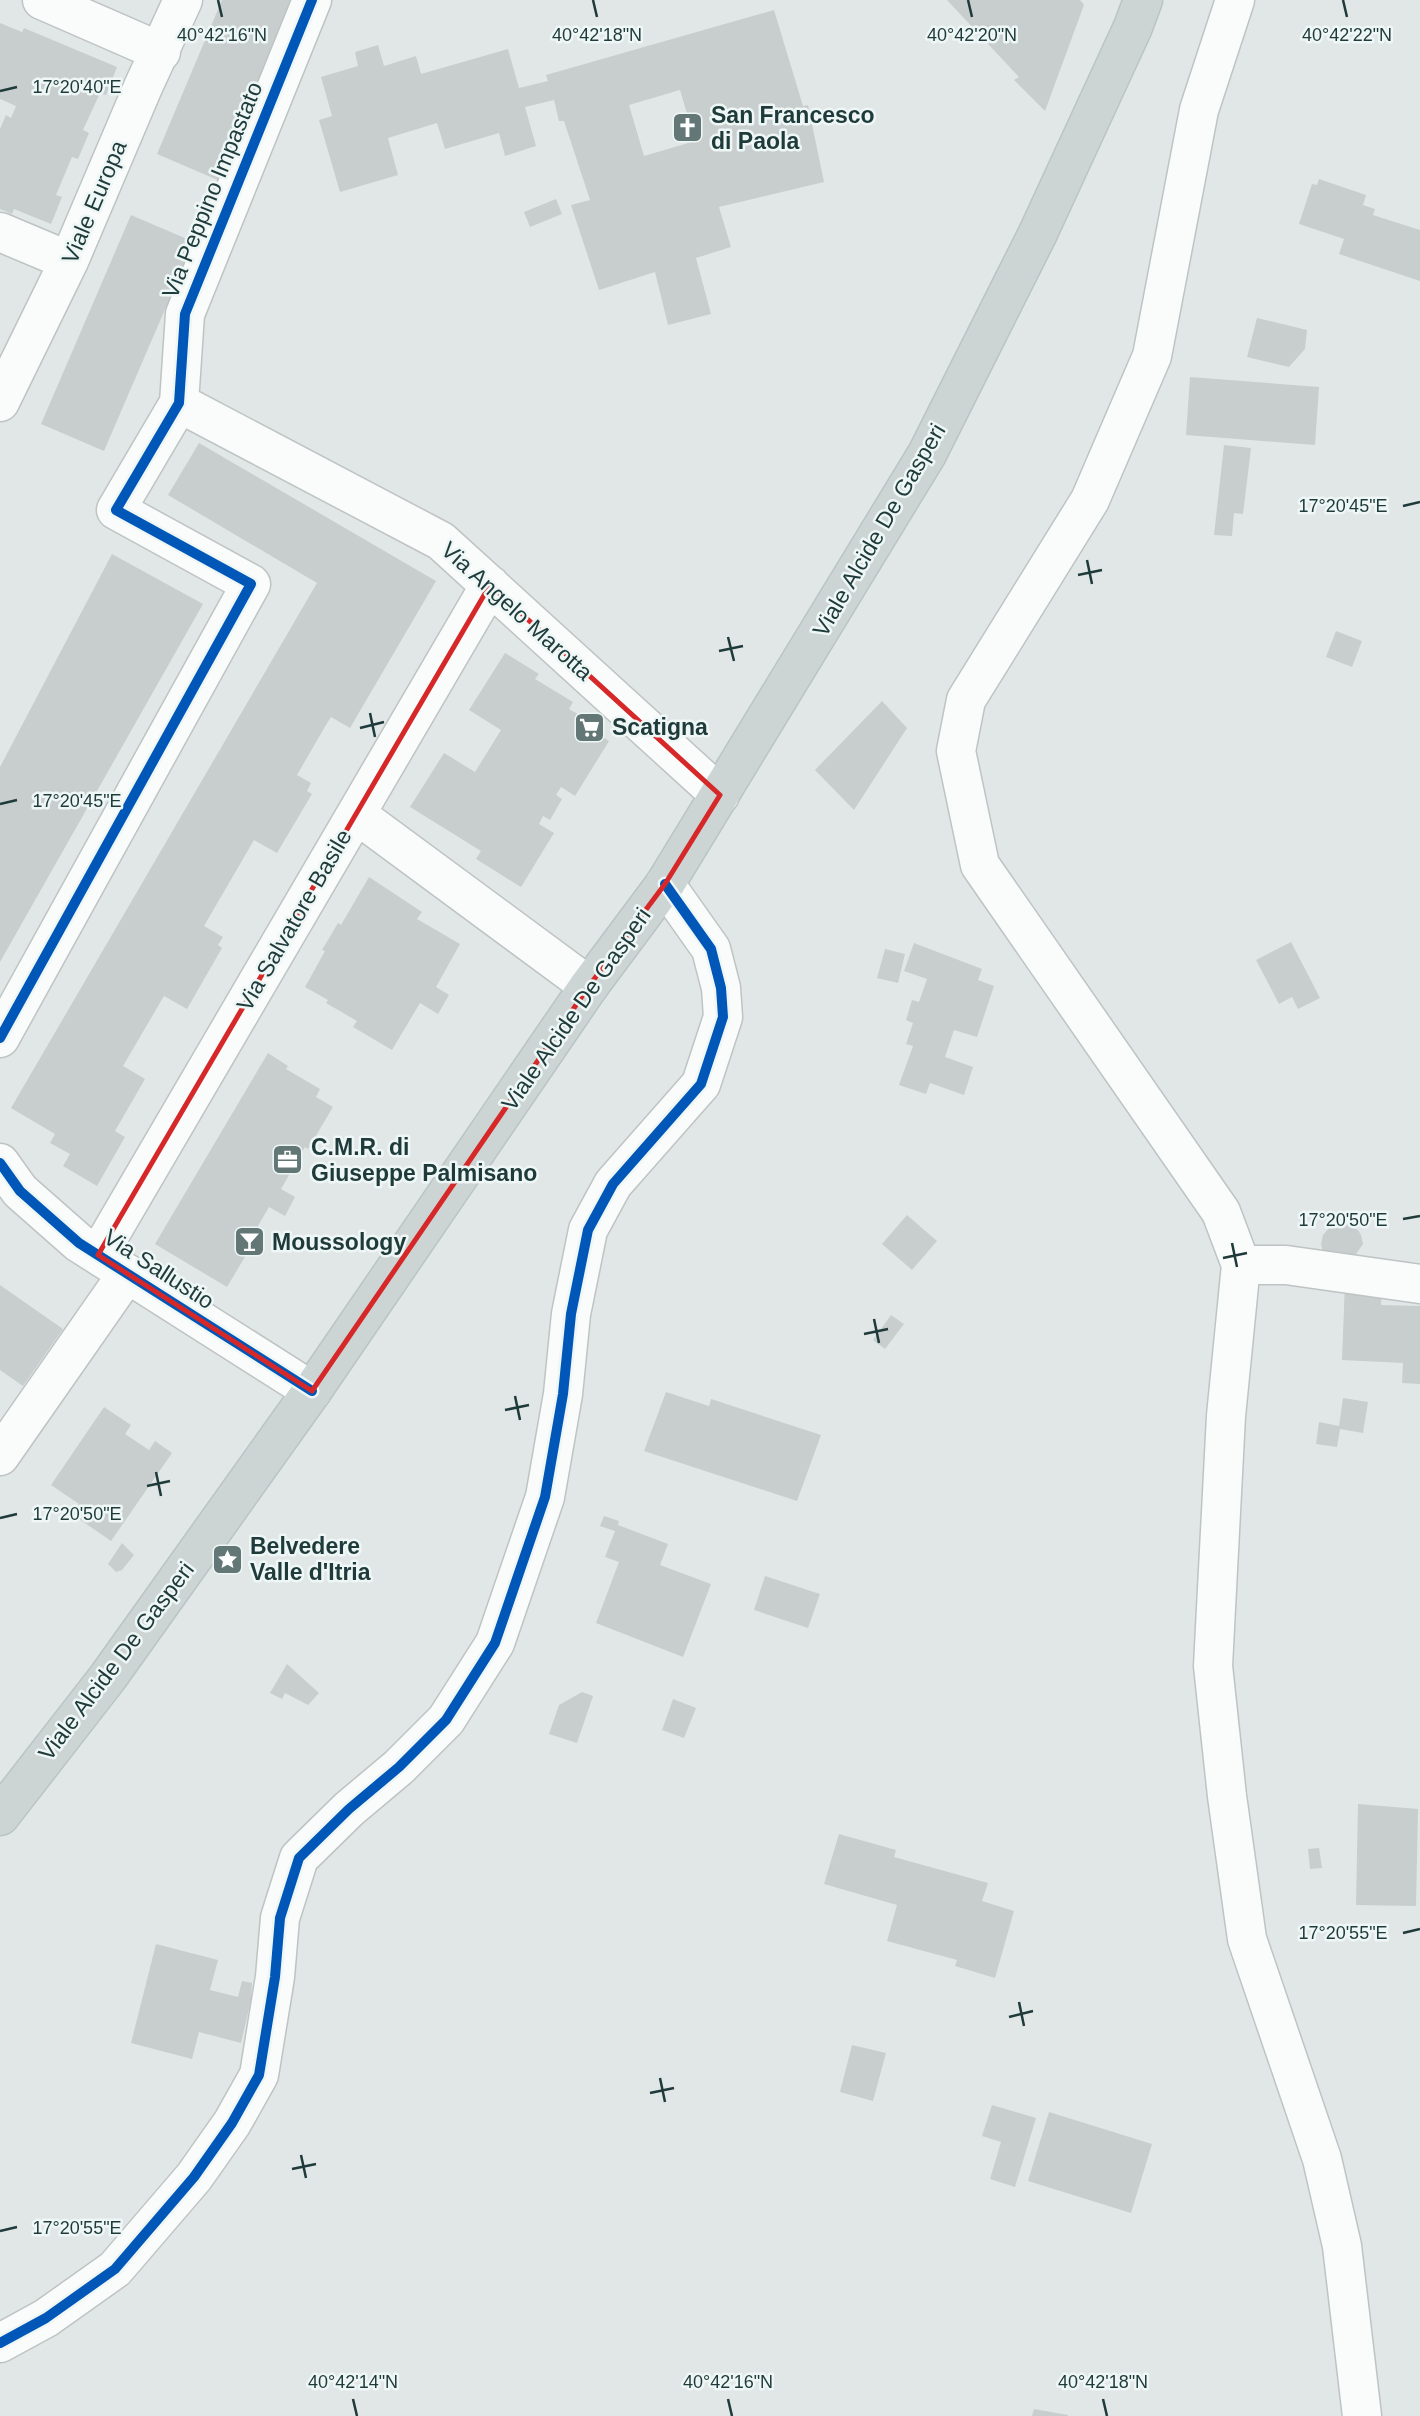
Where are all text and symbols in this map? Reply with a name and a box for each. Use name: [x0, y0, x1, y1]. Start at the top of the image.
text: 40°42'16"N: [177, 25, 267, 45]
text: 40°42'18"N: [552, 25, 642, 45]
text: 40°42'20"N: [927, 25, 1017, 45]
text: 40°42'22"N: [1302, 25, 1392, 45]
text: 17°20'40"E: [32, 77, 122, 97]
street label: Via Peppino Impastato: [157, 78, 267, 302]
place label: San Francesco di Paola: [711, 102, 875, 154]
church icon: San Francesco di Paola: [671, 111, 705, 145]
street label: Viale Europa: [56, 136, 132, 268]
street label: Viale Alcide De Gasperi: [807, 419, 951, 641]
text: 17°20'45"E: [1298, 496, 1388, 516]
street label: Via Angelo Marotta: [436, 536, 598, 686]
supermarket icon: Scatigna: [572, 710, 606, 744]
place label: Scatigna: [612, 714, 708, 740]
text: 17°20'45"E: [32, 791, 122, 811]
street label: Via Salvatore Basile: [231, 825, 357, 1015]
street label: Viale Alcide De Gasperi: [496, 903, 656, 1115]
place label: C.M.R. di Giuseppe Palmisano: [311, 1134, 537, 1186]
office icon: C.M.R. di Giuseppe Palmisano: [271, 1143, 305, 1177]
text: 17°20'50"E: [1298, 1210, 1388, 1230]
street label: Via Sallustio: [99, 1224, 219, 1314]
bar icon: Moussology: [232, 1225, 266, 1259]
place label: Moussology: [272, 1229, 406, 1255]
text: 17°20'50"E: [32, 1504, 122, 1524]
place label: Belvedere Valle d'Itria: [250, 1533, 371, 1585]
place icon: Belvedere Valle d'Itria: [210, 1542, 244, 1576]
street label: Viale Alcide De Gasperi: [33, 1557, 199, 1765]
text: 17°20'55"E: [1298, 1923, 1388, 1943]
text: 17°20'55"E: [32, 2218, 122, 2238]
text: 40°42'14"N: [308, 2372, 398, 2392]
text: 40°42'16"N: [683, 2372, 773, 2392]
text: 40°42'18"N: [1058, 2372, 1148, 2392]

